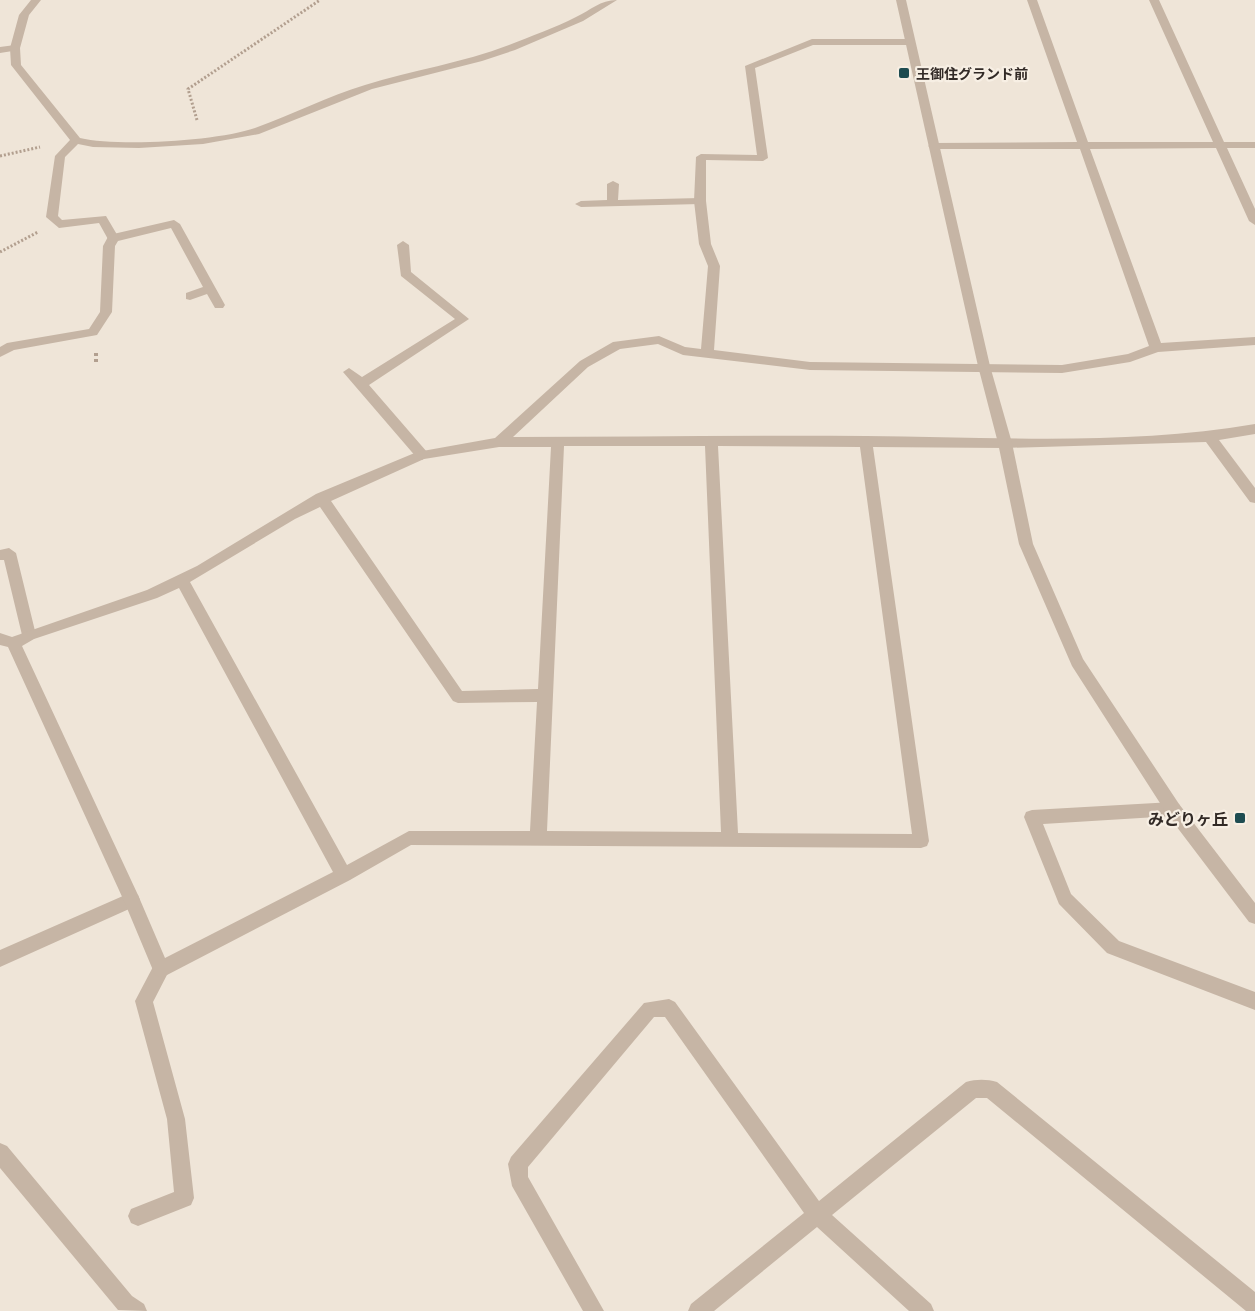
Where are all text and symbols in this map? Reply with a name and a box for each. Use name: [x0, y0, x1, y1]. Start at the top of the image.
place label: 王御住グランド前: [916, 65, 1028, 82]
marker: 王御住グランド前: [897, 66, 911, 80]
place label: みどりヶ丘: [1148, 809, 1228, 828]
marker: みどりヶ丘: [1233, 811, 1247, 825]

